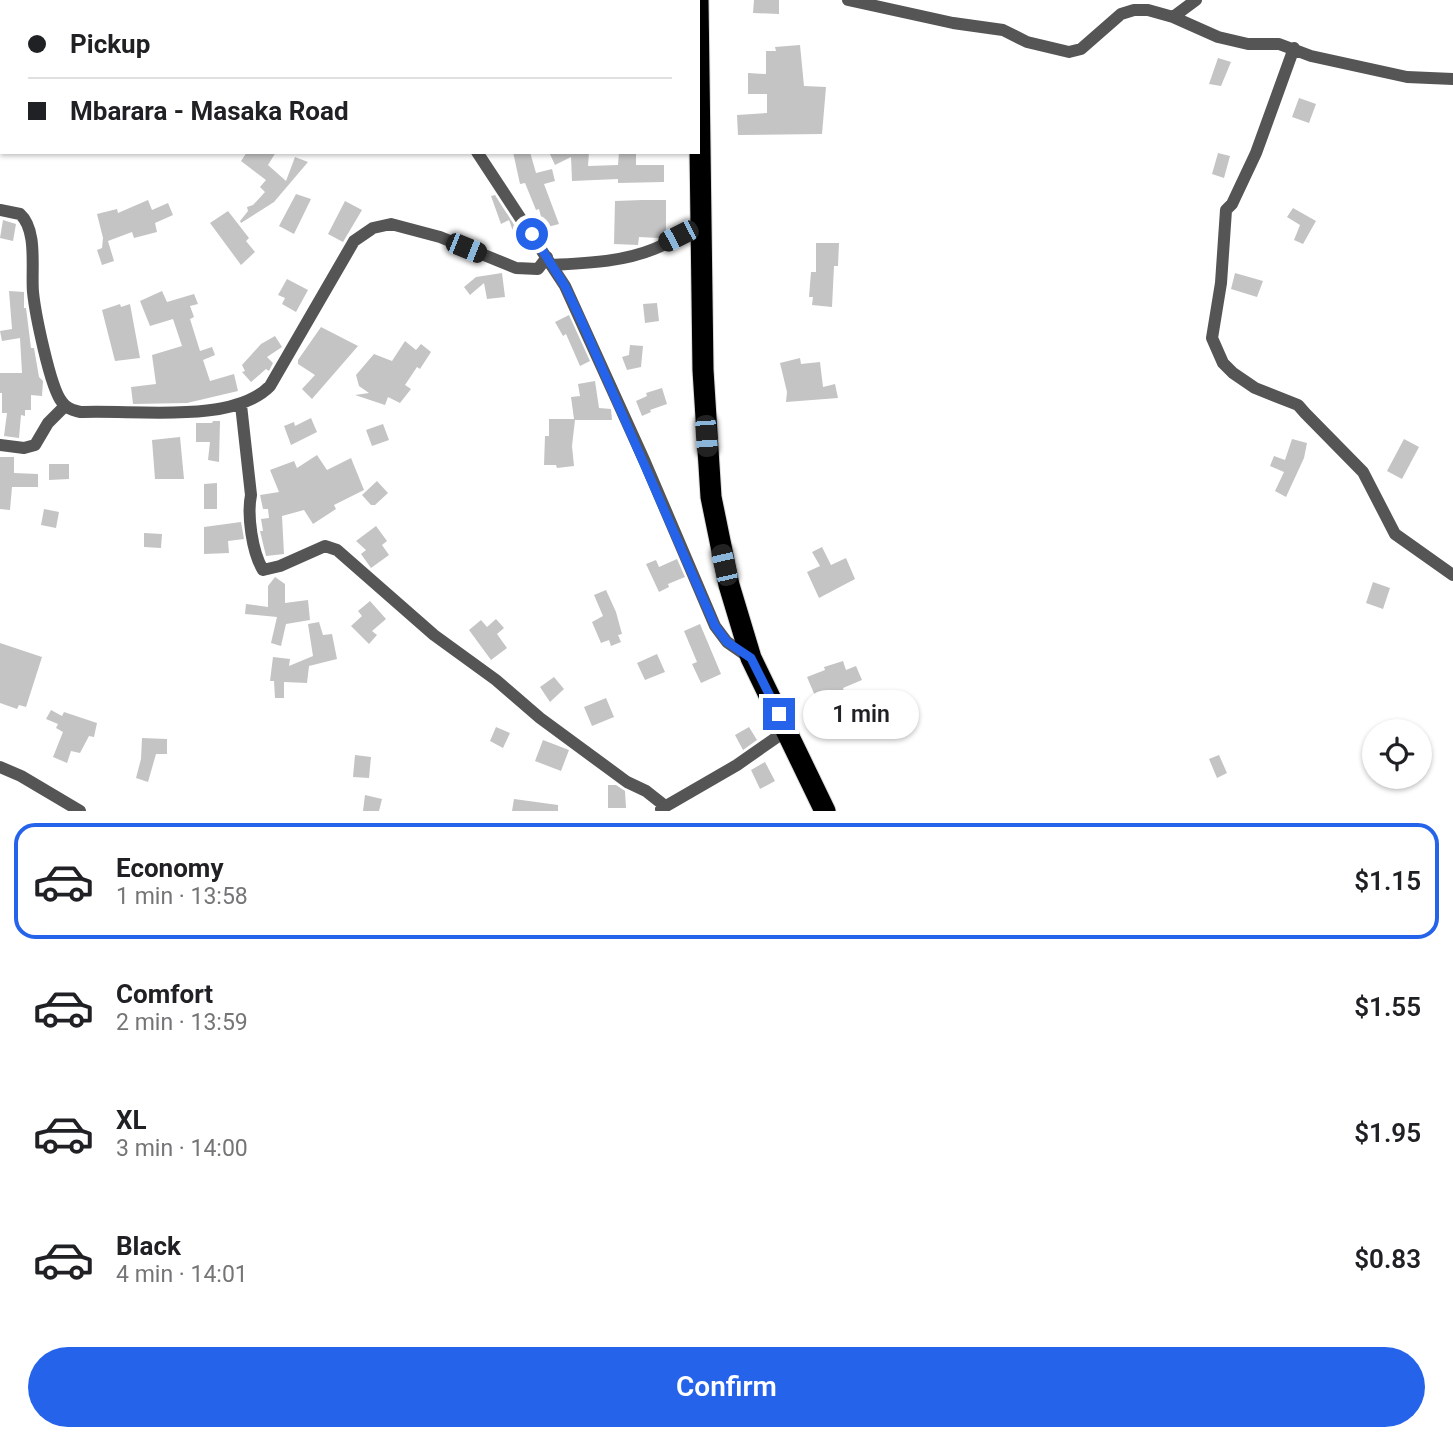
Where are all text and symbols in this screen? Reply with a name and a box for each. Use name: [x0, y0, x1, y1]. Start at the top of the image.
text: Pickup: [70, 29, 150, 59]
text: Mbarara - Masaka Road: [70, 96, 349, 126]
car: [655, 217, 702, 255]
route start: [516, 218, 548, 250]
car: [443, 230, 490, 266]
car: [695, 414, 718, 458]
car: [710, 542, 739, 588]
callout: 1 min: [804, 690, 919, 738]
route end: [763, 698, 795, 730]
text: 1 min: [832, 701, 890, 728]
map controls: [1362, 719, 1432, 789]
button: locate: [1362, 719, 1432, 789]
icon: car: [32, 850, 95, 913]
text: Economy: [116, 853, 223, 883]
text: $1.15: [1354, 866, 1421, 896]
text: 1 min · 13:58: [116, 883, 248, 910]
icon: car: [32, 976, 95, 1039]
text: Comfort: [116, 979, 213, 1009]
text: $1.55: [1354, 992, 1421, 1022]
text: 2 min · 13:59: [116, 1009, 248, 1036]
icon: car: [32, 1102, 95, 1165]
text: XL: [116, 1105, 147, 1135]
text: $1.95: [1354, 1118, 1421, 1148]
text: 3 min · 14:00: [116, 1135, 248, 1162]
icon: car: [32, 1228, 95, 1291]
text: Black: [116, 1231, 181, 1261]
text: $0.83: [1354, 1244, 1421, 1274]
text: 4 min · 14:01: [116, 1261, 248, 1288]
button: Confirm: [28, 1347, 1425, 1427]

